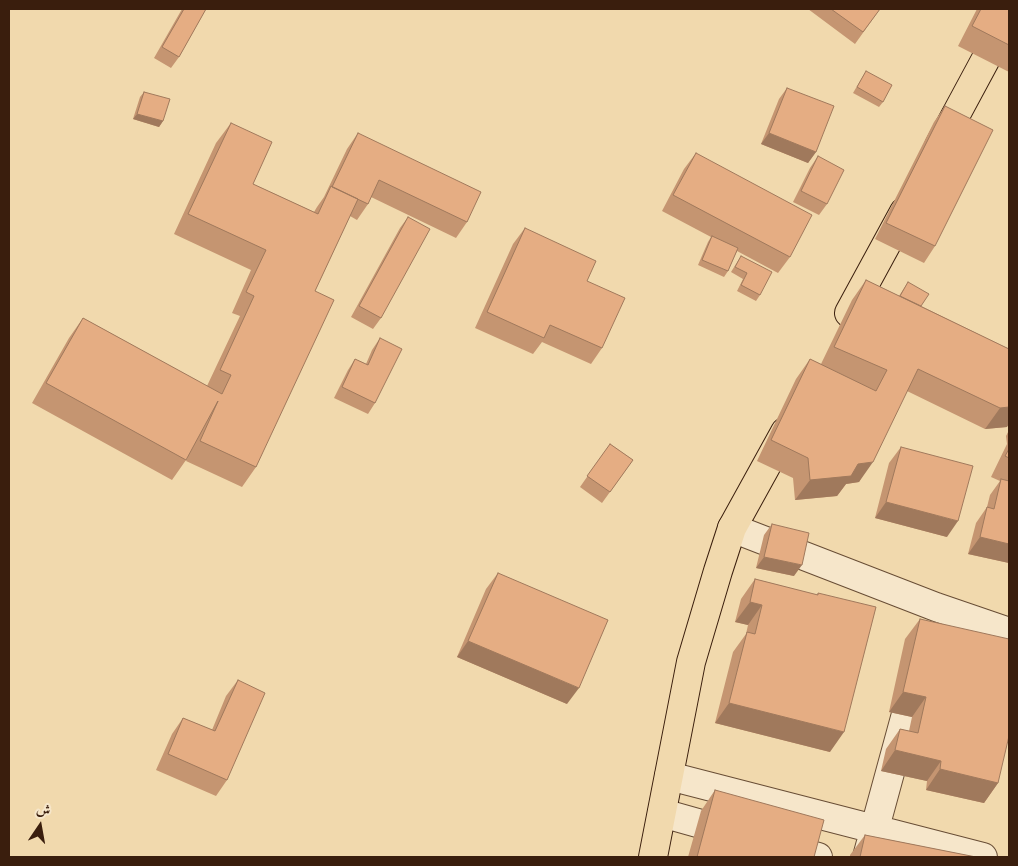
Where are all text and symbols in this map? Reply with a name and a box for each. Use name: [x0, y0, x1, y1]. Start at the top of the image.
text: ش: [34, 800, 52, 823]
north arrow: [15, 801, 65, 851]

